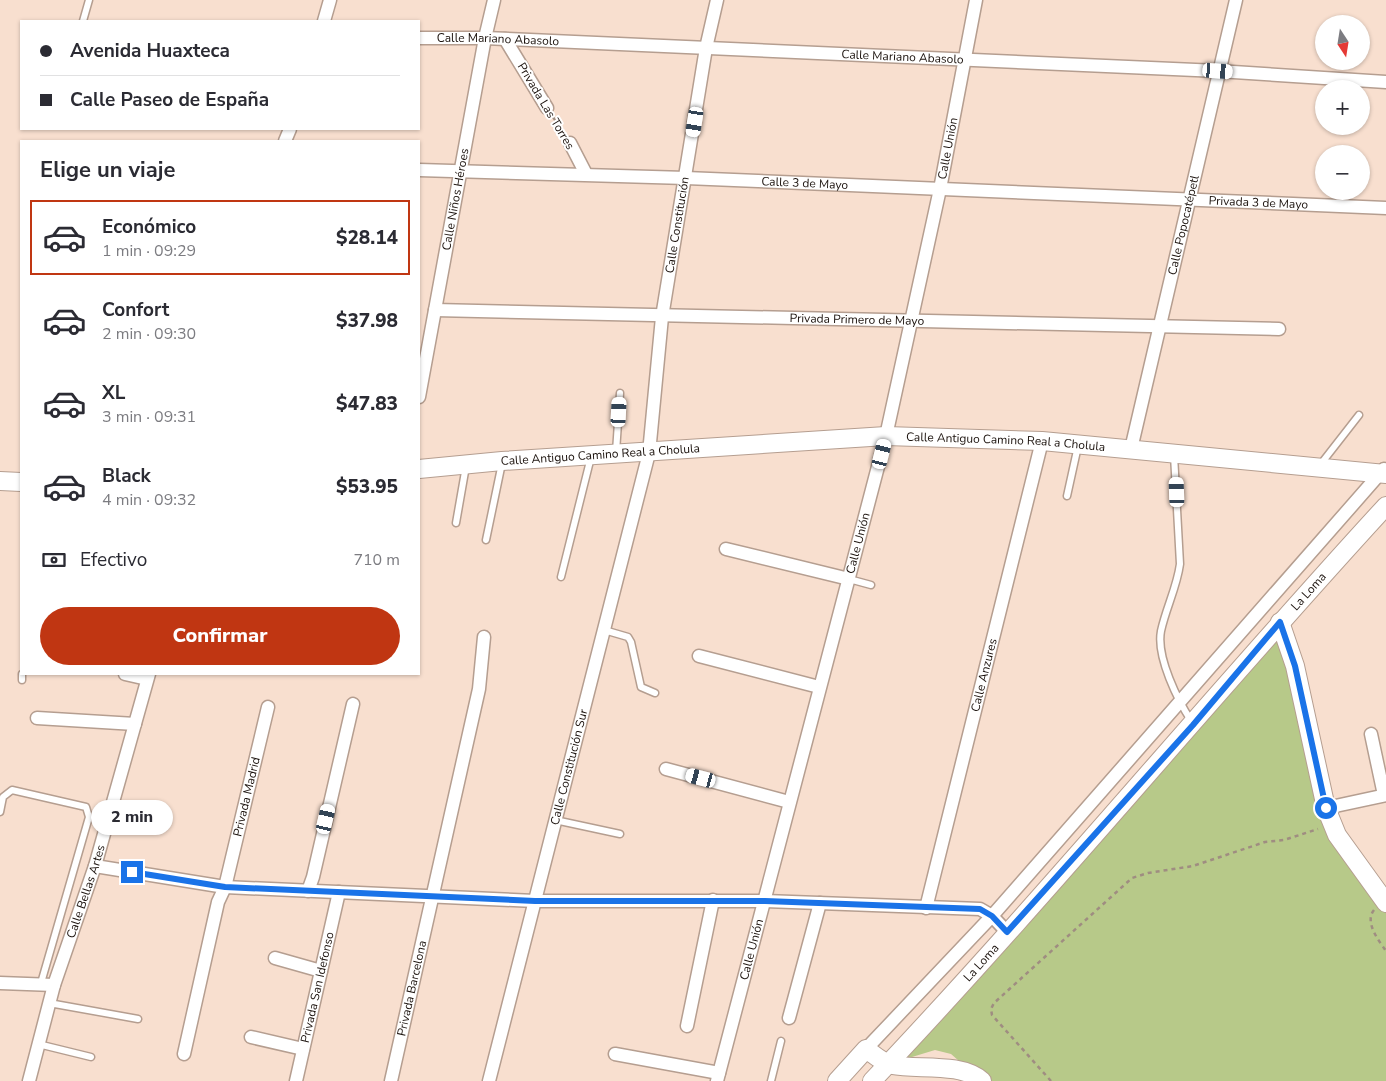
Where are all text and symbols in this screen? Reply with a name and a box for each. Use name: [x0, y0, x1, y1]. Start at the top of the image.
north arrow: [1315, 15, 1370, 70]
map controls: [1315, 15, 1370, 200]
street label: Calle Mariano Abasolo: [437, 30, 560, 49]
text: Avenida Huaxteca: [70, 38, 230, 64]
street label: Calle Mariano Abasolo: [841, 46, 964, 68]
street label: Privada Las Torres: [514, 60, 578, 153]
car: [1202, 62, 1233, 80]
button: +: [1315, 80, 1370, 135]
text: Calle Paseo de España: [70, 87, 269, 113]
car: [685, 106, 704, 138]
street label: Calle Unión: [934, 116, 961, 181]
button: −: [1315, 145, 1370, 200]
street label: Calle Niños Héroes: [438, 147, 473, 252]
text: Elige un viaje: [40, 155, 175, 185]
street label: Calle 3 de Mayo: [761, 173, 849, 193]
street label: Calle Popocatépetl: [1164, 173, 1203, 277]
street label: Calle Constitución: [661, 175, 693, 274]
street label: Privada 3 de Mayo: [1208, 192, 1309, 213]
text: Económico: [102, 214, 196, 240]
icon: car: [42, 215, 87, 260]
text: $28.14: [336, 225, 398, 251]
text: 1 min · 09:29: [102, 240, 196, 262]
text: Confort: [102, 297, 169, 323]
icon: car: [42, 298, 87, 343]
text: $37.98: [336, 308, 398, 334]
street label: Privada Primero de Mayo: [789, 310, 925, 329]
text: 2 min · 09:30: [102, 323, 196, 345]
text: XL: [102, 380, 125, 406]
icon: car: [42, 381, 87, 426]
text: $47.83: [336, 391, 398, 417]
car: [610, 397, 627, 427]
text: 3 min · 09:31: [102, 406, 196, 428]
street label: Calle Antiguo Camino Real a Cholula: [906, 429, 1106, 455]
car: [871, 438, 892, 470]
street label: Calle Antiguo Camino Real a Cholula: [500, 440, 700, 469]
text: Black: [102, 463, 151, 489]
icon: car: [42, 464, 87, 509]
text: $53.95: [336, 474, 398, 500]
car: [1168, 477, 1185, 507]
text: 4 min · 09:32: [102, 489, 196, 511]
street label: Calle Unión: [842, 511, 874, 576]
icon: cash: [40, 546, 68, 574]
text: Efectivo: [80, 547, 147, 573]
text: 710 m: [353, 549, 400, 571]
street label: La Loma: [1287, 569, 1330, 614]
button: Confirmar: [40, 607, 400, 665]
street label: Calle Anzures: [967, 636, 1001, 713]
street label: Calle Constitución Sur: [547, 707, 592, 827]
street label: Privada Madrid: [229, 755, 264, 838]
car: [684, 767, 717, 789]
route start: [1315, 797, 1337, 819]
callout: 2 min: [91, 800, 173, 834]
car: [315, 803, 336, 835]
text: 2 min: [111, 806, 153, 828]
street label: Calle Bellas Artes: [63, 843, 109, 940]
route end: [121, 861, 143, 883]
street label: Calle Unión: [736, 917, 767, 982]
street label: Privada San Idefonso: [297, 930, 338, 1044]
street label: Privada Barcelona: [393, 939, 430, 1038]
street label: La Loma: [960, 940, 1002, 985]

